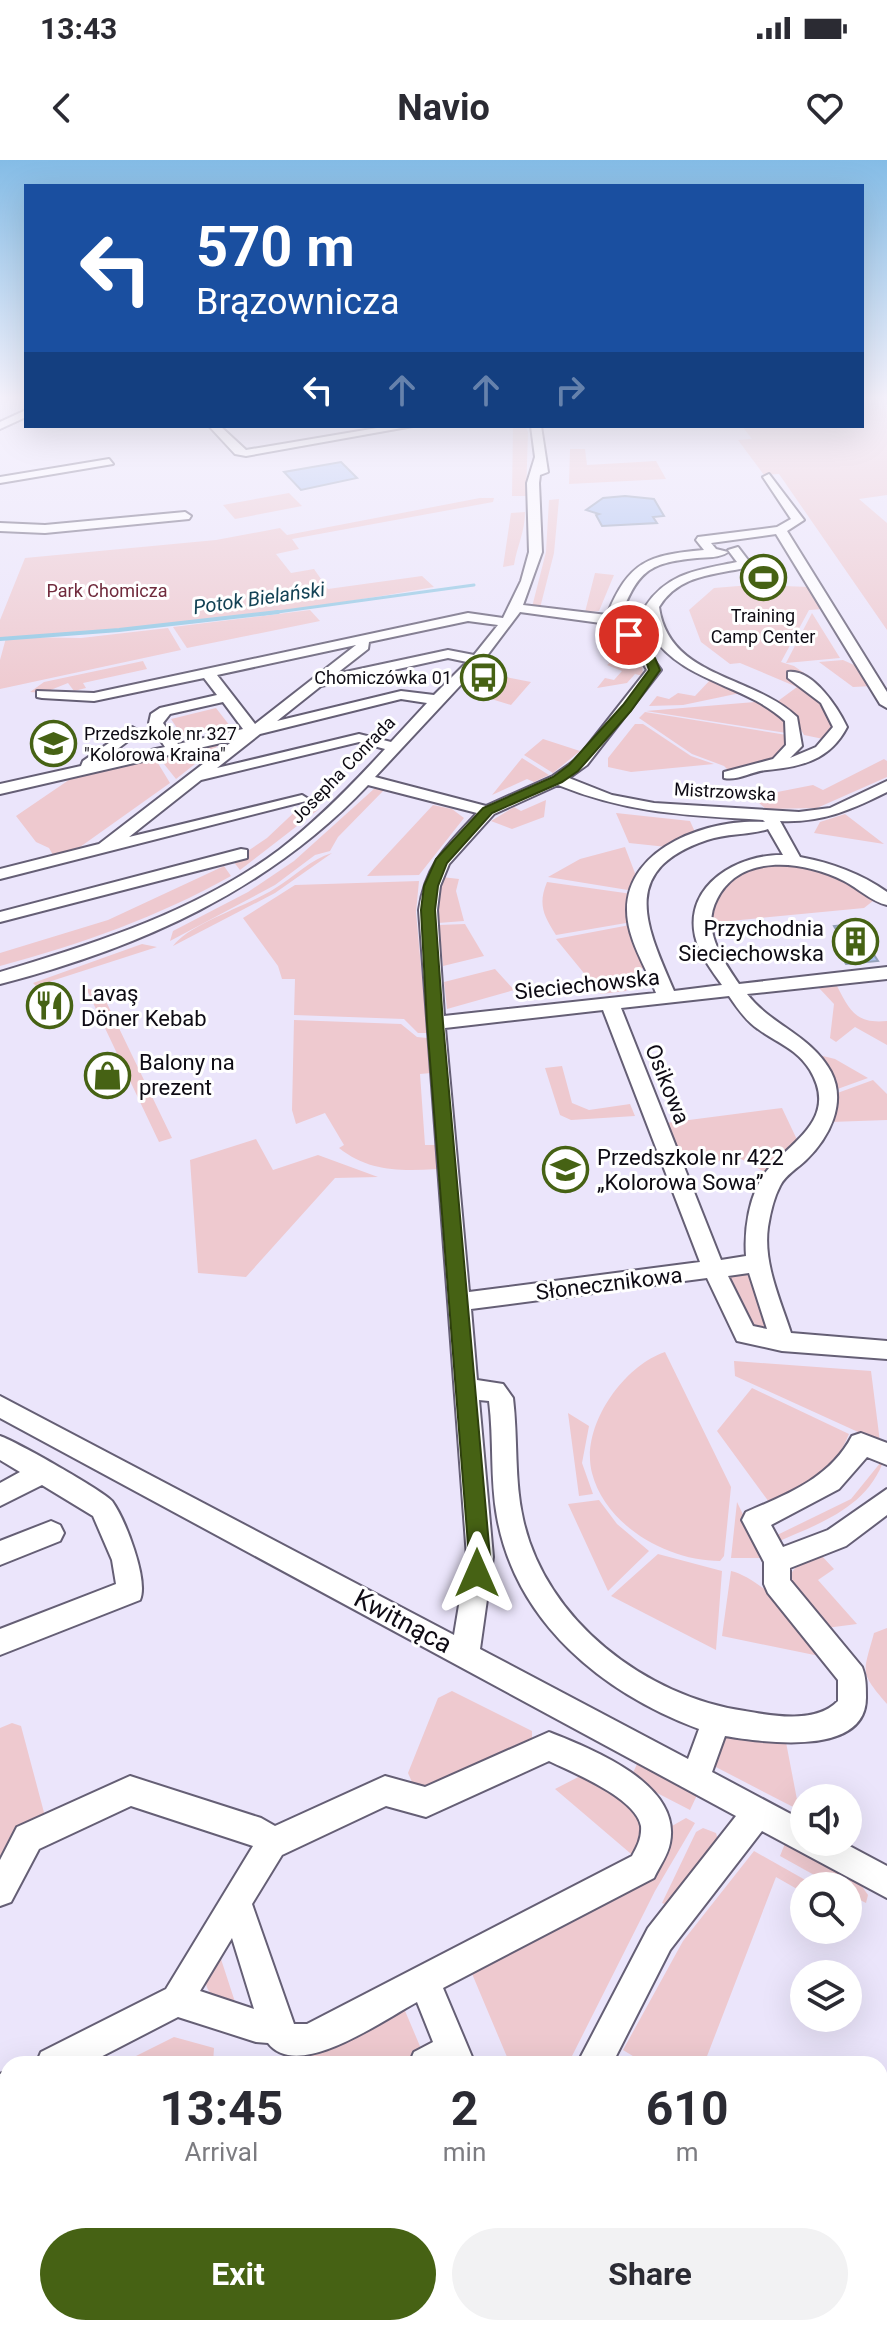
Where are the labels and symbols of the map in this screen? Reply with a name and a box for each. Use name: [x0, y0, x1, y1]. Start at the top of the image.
sports icon: Training Camp Center: [739, 554, 787, 602]
water label: Potok Bielański: [192, 577, 327, 619]
park label: Park Chomicza: [47, 580, 167, 601]
pin: [595, 601, 663, 669]
place label: Training Camp Center: [711, 605, 815, 647]
bus stop icon: Chomiczówka 01: [459, 654, 507, 702]
place label: Chomiczówka 01: [314, 667, 452, 688]
street label: Josepha Conrada: [286, 712, 399, 828]
school or university icon: Przedszkole nr 327 "Kolorowa Kraina": [29, 720, 77, 768]
place label: Przedszkole nr 327 "Kolorowa Kraina": [84, 723, 237, 765]
street label: Mistrzowska: [673, 778, 777, 805]
place label: Przychodnia Sieciechowska: [678, 916, 824, 966]
building icon: Przychodnia Sieciechowska: [831, 917, 879, 965]
street label: Sieciechowska: [513, 964, 661, 1005]
place label: Lavaş Döner Kebab: [81, 981, 207, 1031]
restaurant icon: Lavaş Döner Kebab: [26, 982, 74, 1030]
street label: Osikowa: [640, 1041, 695, 1128]
place label: Balony na prezent: [139, 1050, 235, 1100]
shop icon: Balony na prezent: [84, 1051, 132, 1099]
place label: Przedszkole nr 422 „Kolorowa Sowa”: [597, 1145, 784, 1195]
school or university icon: Przedszkole nr 422 „Kolorowa Sowa”: [542, 1146, 590, 1194]
street label: Słonecznikowa: [534, 1262, 684, 1305]
position arrow: [435, 1531, 519, 1615]
street label: Kwitnąca: [349, 1583, 457, 1659]

